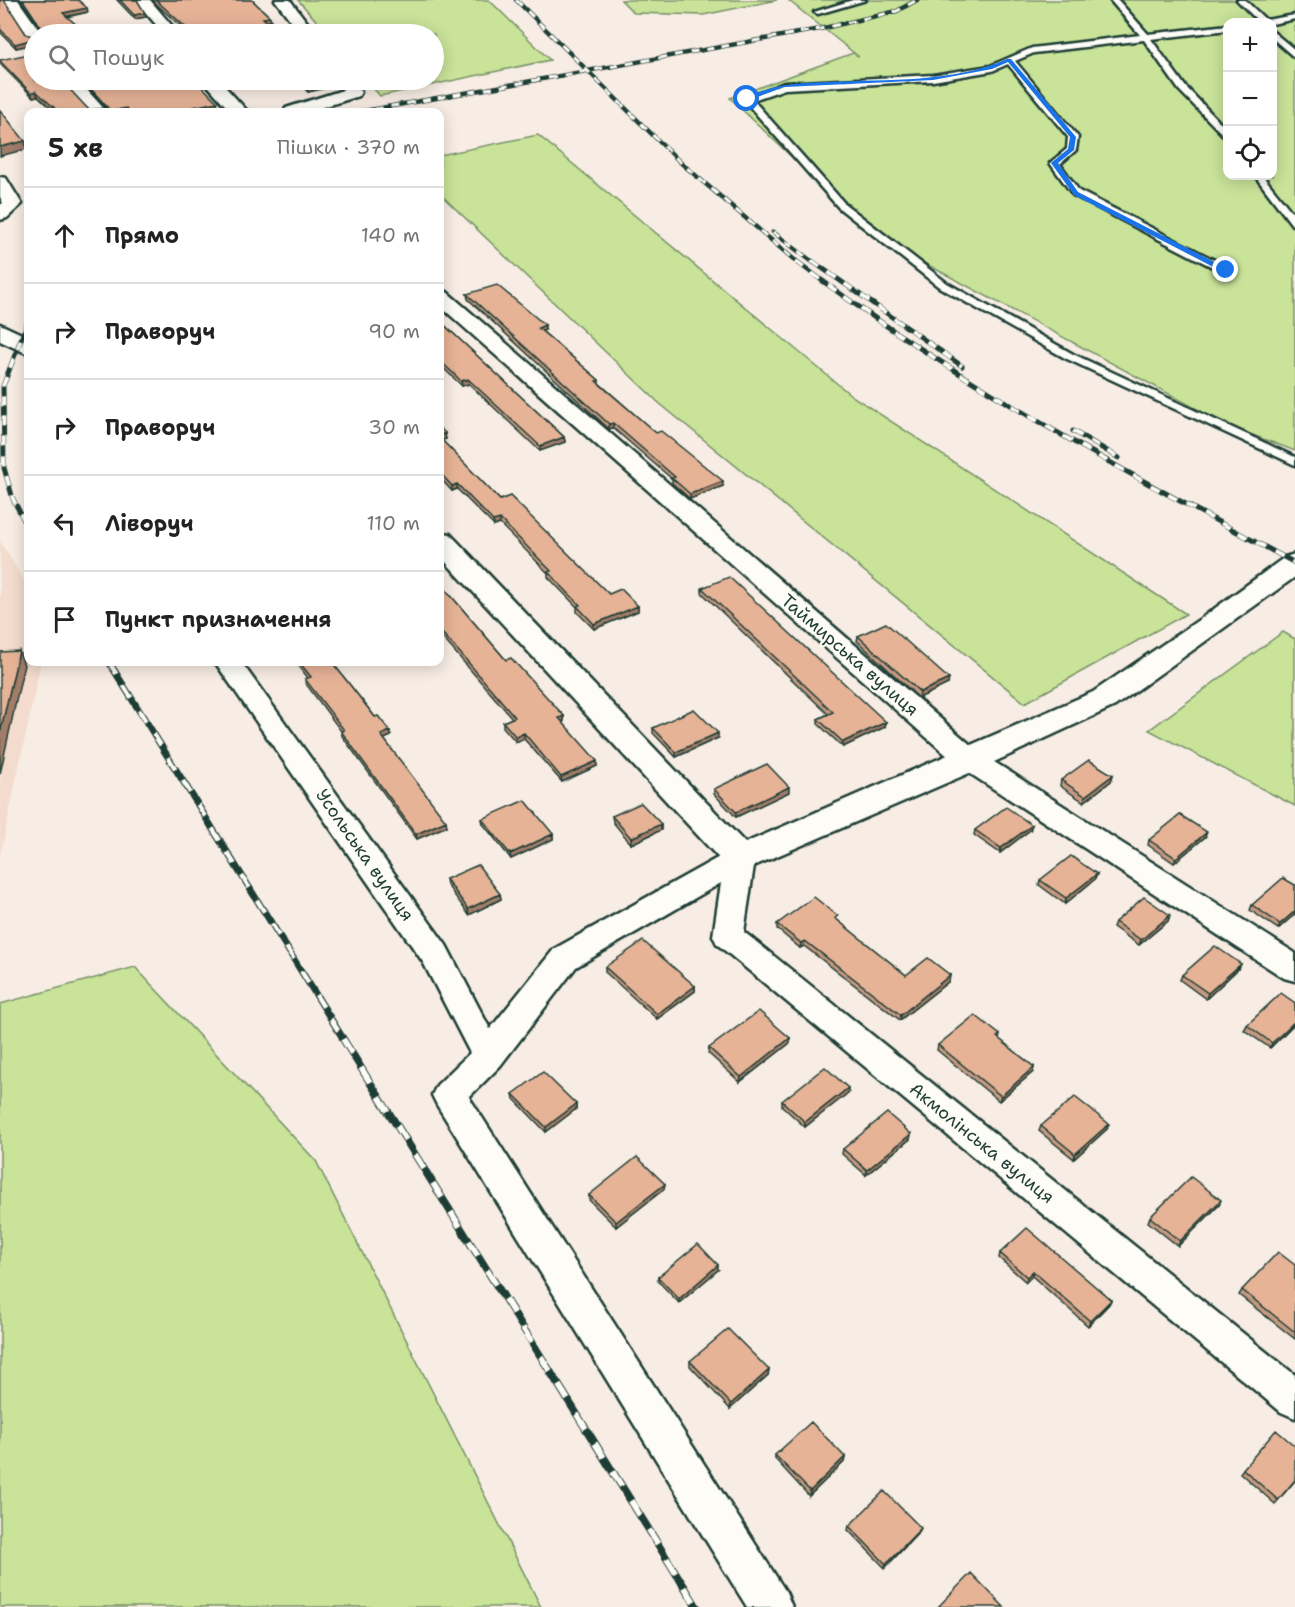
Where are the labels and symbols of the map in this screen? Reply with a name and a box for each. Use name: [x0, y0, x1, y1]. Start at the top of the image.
route start: [733, 85, 759, 111]
route end: [1212, 256, 1238, 282]
street label: Таймирська вулиця: [776, 589, 924, 721]
street label: Усольська вулиця: [310, 784, 420, 926]
street label: Акмолiнська вулиця: [904, 1077, 1060, 1209]

